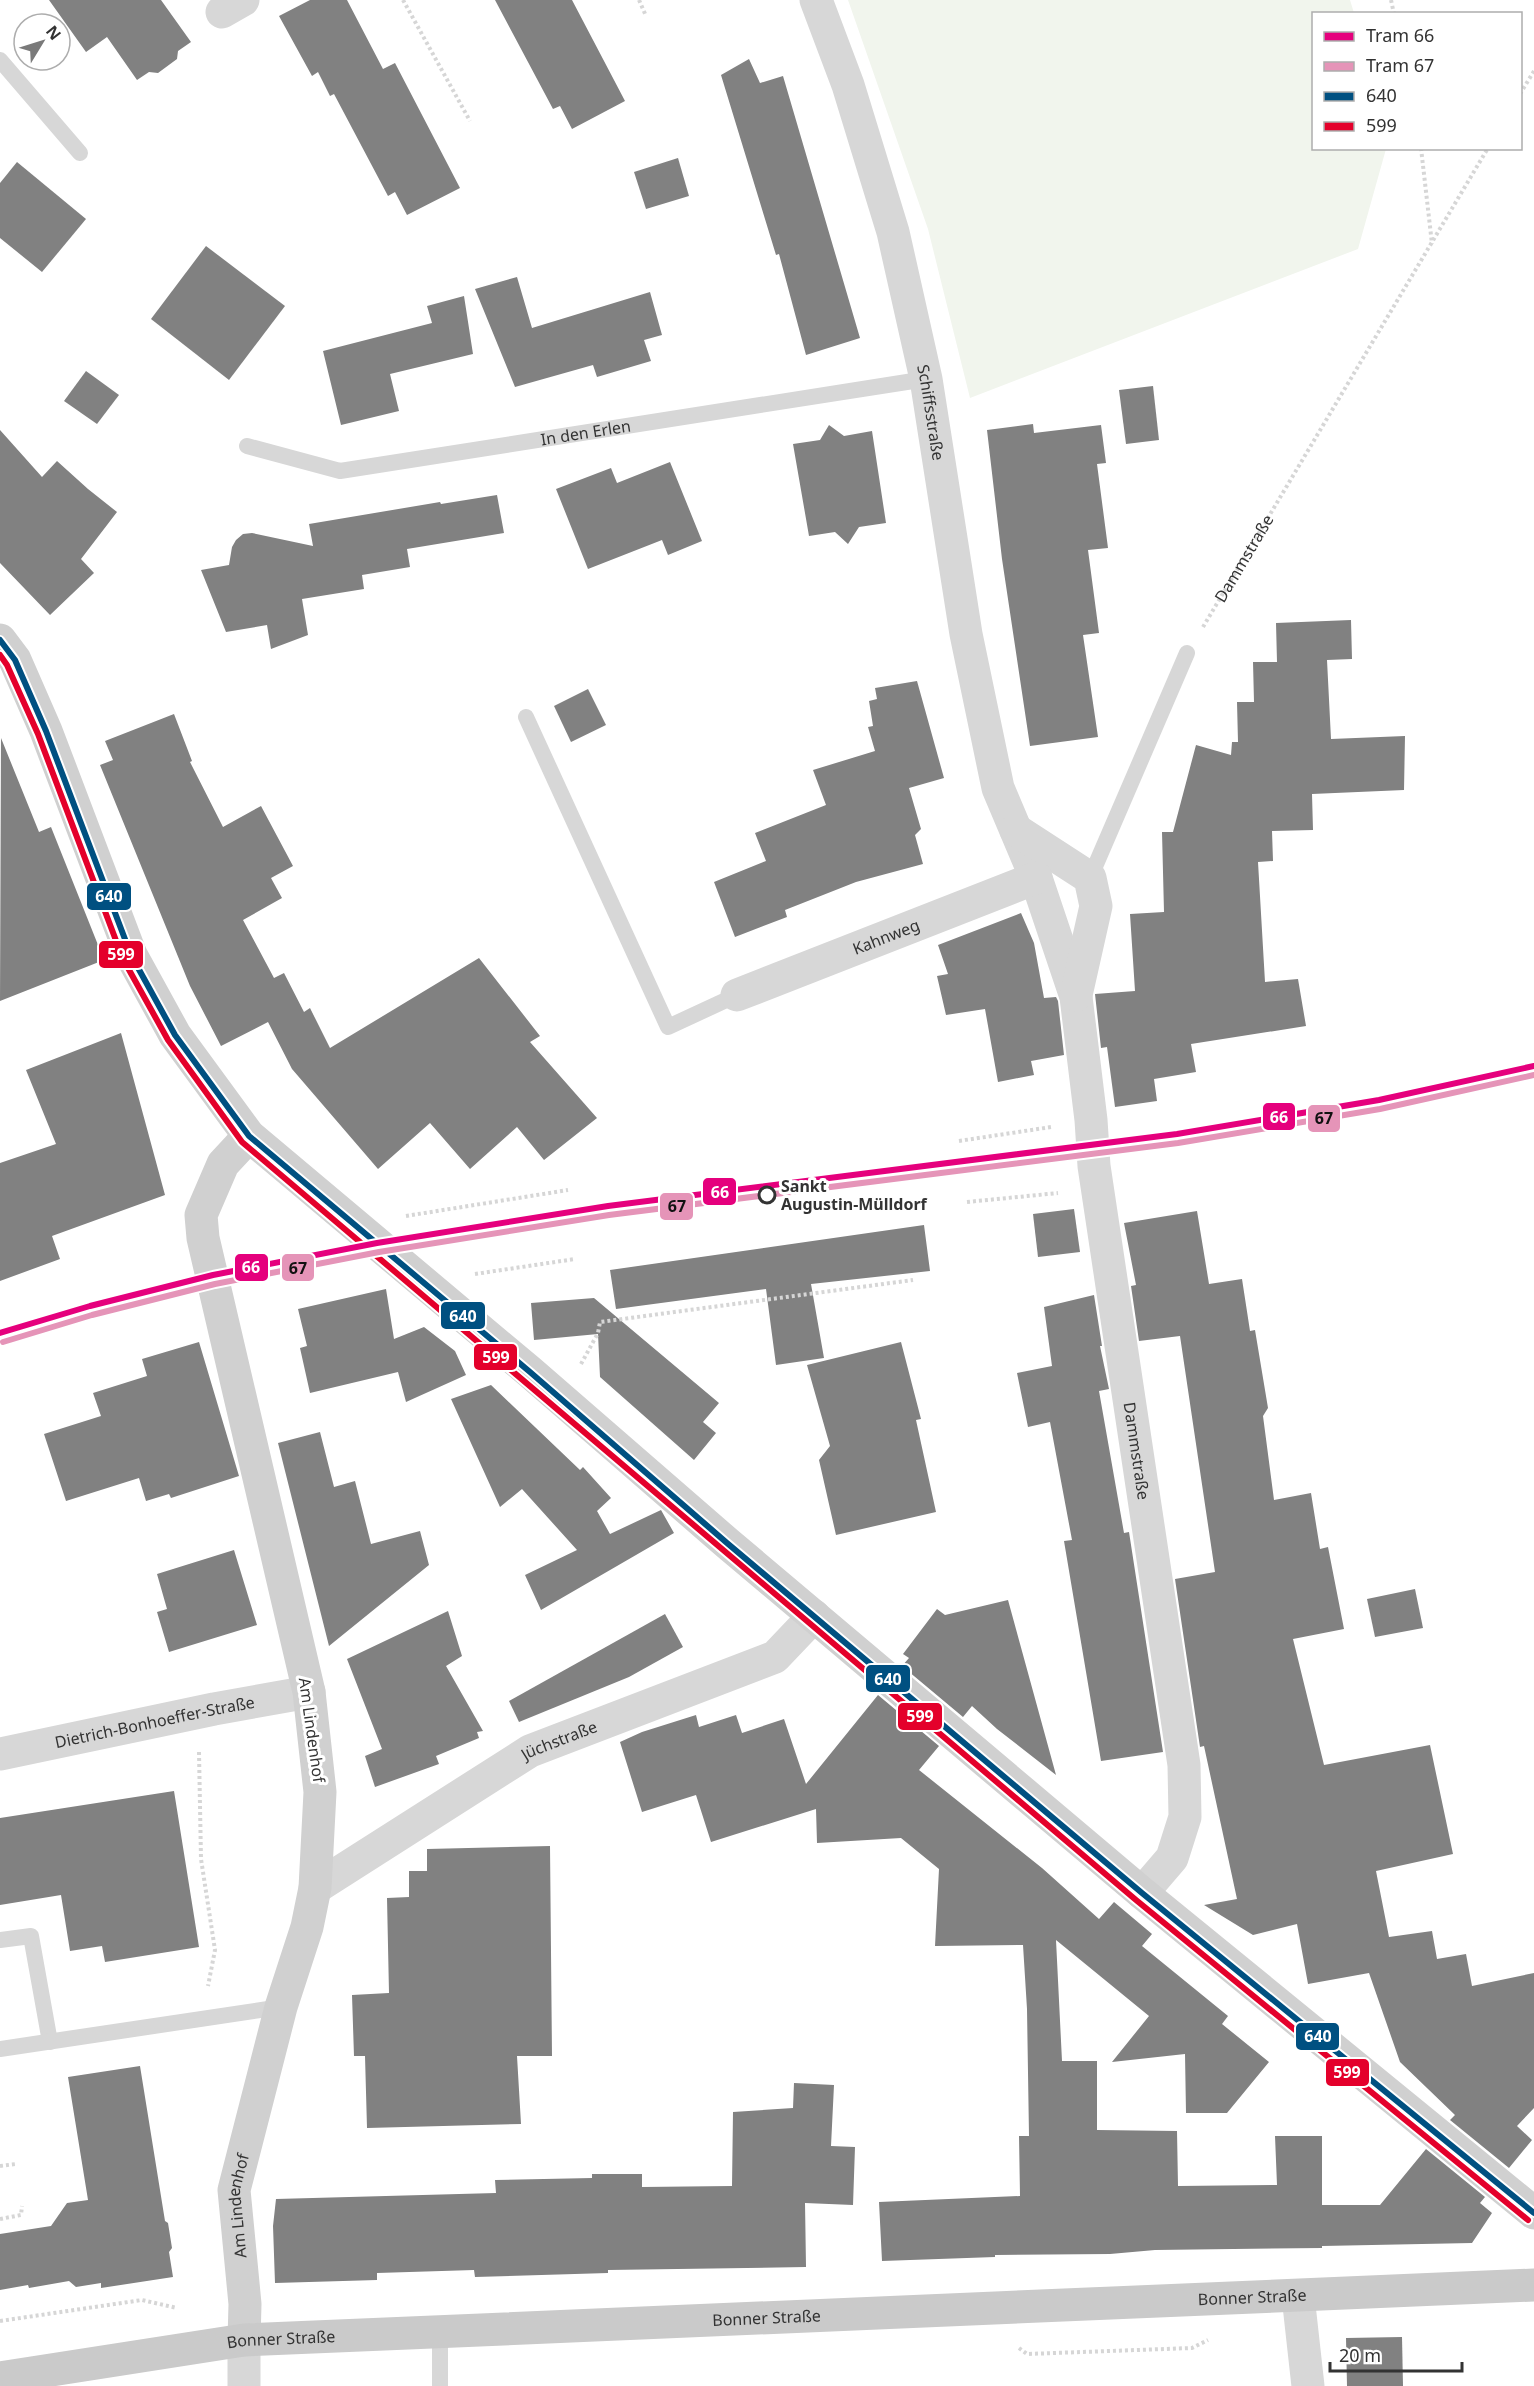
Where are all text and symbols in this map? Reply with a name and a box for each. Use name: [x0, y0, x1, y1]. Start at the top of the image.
north arrow: [12, 12, 72, 72]
legend: [1312, 12, 1522, 150]
text: N: [41, 21, 66, 45]
text: Tram 66: [1366, 23, 1434, 47]
text: Tram 67: [1366, 53, 1434, 77]
text: 640: [1366, 83, 1397, 107]
text: 599: [1366, 113, 1397, 137]
street label: Schiffsstraße: [912, 362, 950, 462]
street label: In den Erlen: [539, 415, 632, 450]
street label: Dammstraße: [1209, 510, 1279, 606]
line badge: 640: [86, 882, 132, 911]
text: 640: [95, 885, 123, 907]
street label: Kahnweg: [849, 914, 923, 960]
line badge: 599: [98, 940, 144, 969]
text: 599: [107, 943, 135, 965]
line badge: 66: [1262, 1102, 1296, 1131]
line badge: 67: [1307, 1104, 1341, 1133]
text: 66: [1270, 1106, 1288, 1128]
text: 67: [1315, 1107, 1333, 1129]
place label: Sankt Augustin-Mülldorf: [781, 1175, 928, 1215]
line badge: 66: [702, 1177, 737, 1206]
text: 66: [711, 1181, 729, 1203]
marker: Sankt Augustin-Mülldorf: [758, 1186, 776, 1204]
line badge: 67: [659, 1192, 694, 1221]
text: 67: [668, 1195, 686, 1217]
line badge: 66: [234, 1253, 269, 1282]
line badge: 67: [281, 1253, 315, 1282]
text: 66: [242, 1256, 260, 1278]
text: 67: [289, 1257, 307, 1279]
line badge: 640: [440, 1301, 486, 1330]
text: 640: [449, 1305, 477, 1327]
line badge: 599: [473, 1343, 518, 1371]
text: 599: [482, 1346, 510, 1368]
street label: Dammstraße: [1119, 1401, 1155, 1501]
line badge: 640: [865, 1664, 911, 1693]
text: 640: [874, 1668, 902, 1690]
street label: Am Lindenhof: [294, 1676, 330, 1785]
street label: Dietrich-Bonhoeffer-Straße: [53, 1691, 256, 1753]
line badge: 599: [897, 1702, 943, 1731]
text: 599: [906, 1705, 934, 1727]
street label: Jüchstraße: [515, 1715, 600, 1766]
line badge: 640: [1295, 2022, 1340, 2051]
text: 640: [1304, 2025, 1332, 2047]
line badge: 599: [1325, 2058, 1370, 2087]
text: 599: [1333, 2061, 1361, 2083]
street label: Am Lindenhof: [223, 2150, 254, 2259]
street label: Bonner Straße: [1197, 2284, 1307, 2310]
street label: Bonner Straße: [712, 2304, 821, 2331]
street label: Bonner Straße: [225, 2325, 336, 2354]
scale bar: [1330, 2335, 1462, 2373]
text: 20 m: [1339, 2343, 1381, 2367]

